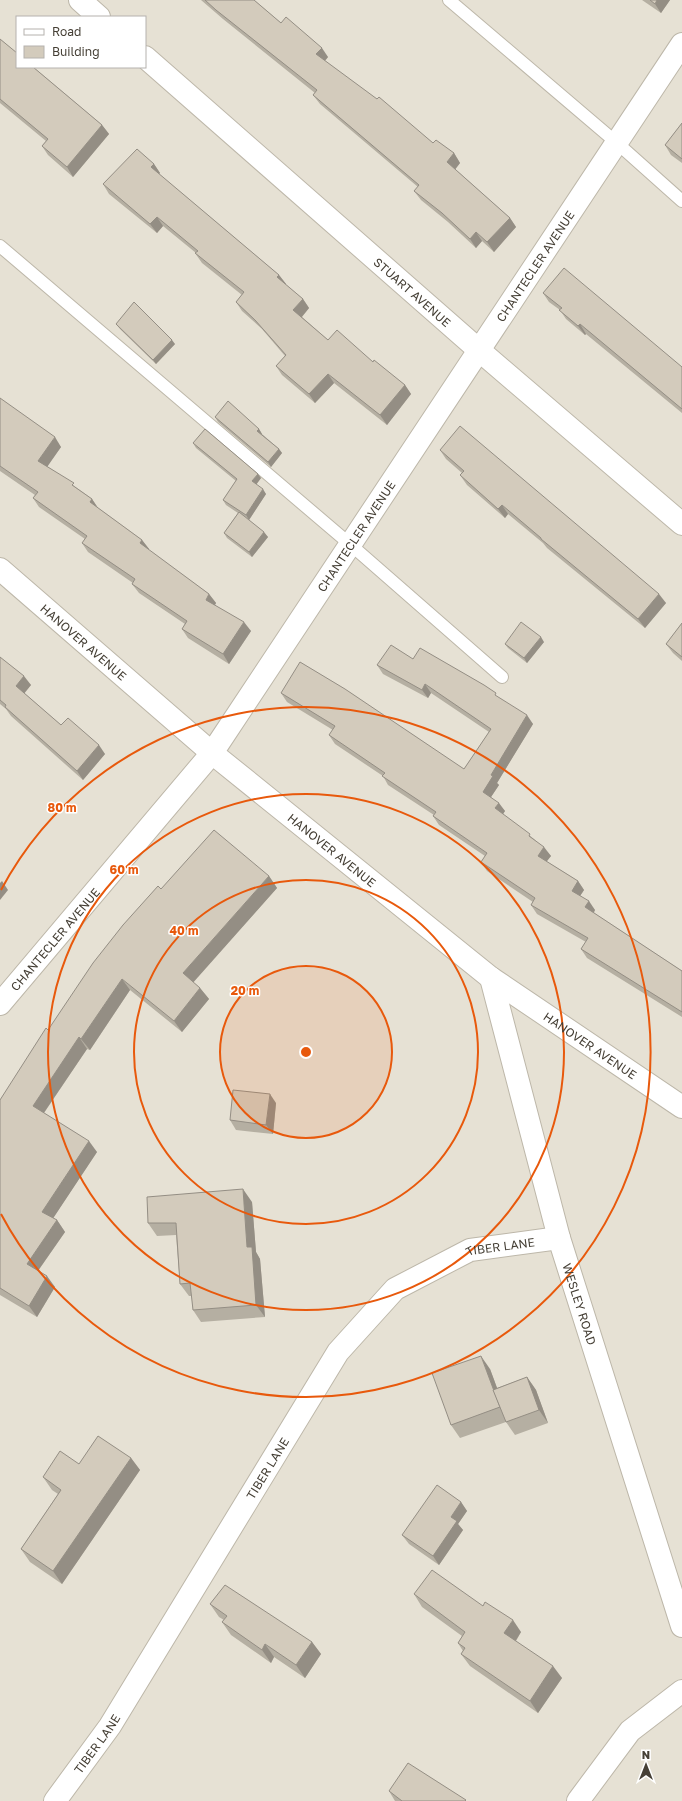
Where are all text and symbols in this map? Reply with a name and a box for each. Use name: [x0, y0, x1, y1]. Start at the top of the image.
legend: [16, 16, 146, 68]
text: Road: [52, 24, 81, 39]
text: Building: [52, 44, 100, 59]
street label: CHANTECLER AVENUE: [493, 207, 577, 324]
street label: STUART AVENUE: [371, 254, 454, 330]
street label: CHANTECLER AVENUE: [314, 477, 398, 594]
street label: HANOVER AVENUE: [38, 600, 130, 683]
text: 80 m: [48, 800, 76, 815]
street label: HANOVER AVENUE: [285, 810, 379, 890]
text: 60 m: [110, 862, 138, 877]
street label: CHANTECLER AVENUE: [7, 884, 103, 994]
text: 40 m: [170, 923, 198, 938]
text: 20 m: [231, 983, 259, 998]
street label: HANOVER AVENUE: [541, 1008, 640, 1082]
centre of rings: [299, 1045, 313, 1059]
street label: TIBER LANE: [463, 1234, 536, 1259]
street label: WESLEY ROAD: [560, 1261, 600, 1347]
street label: TIBER LANE: [243, 1435, 292, 1502]
street label: TIBER LANE: [70, 1711, 123, 1776]
north arrow: [626, 1745, 666, 1785]
text: N: [642, 1748, 650, 1761]

